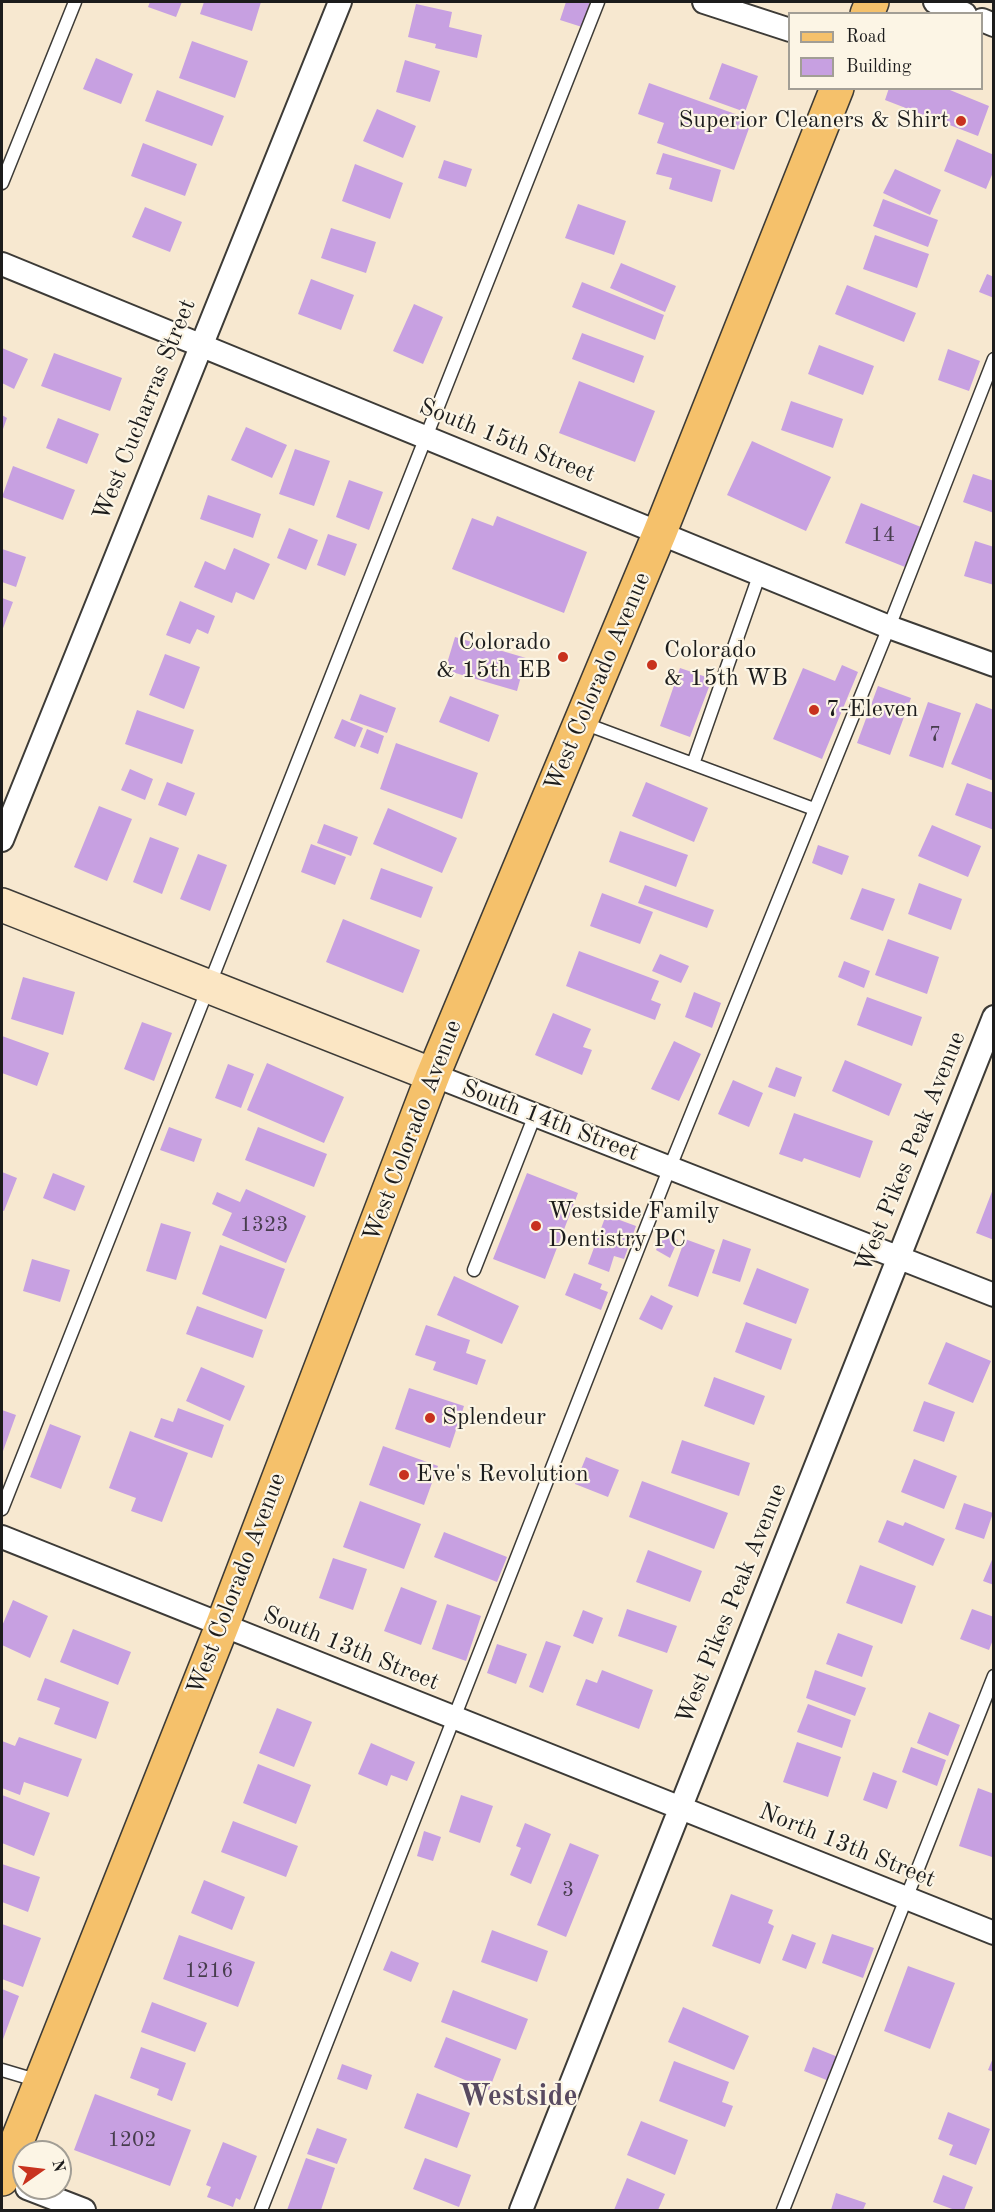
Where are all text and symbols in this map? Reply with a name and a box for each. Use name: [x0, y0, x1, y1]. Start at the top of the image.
legend: [788, 12, 983, 90]
text: Road: [846, 28, 886, 46]
text: Building: [846, 58, 911, 76]
place label: Superior Cleaners & Shirt: [678, 107, 949, 135]
marker: Superior Cleaners & Shirt: [954, 114, 968, 128]
street label: West Cucharras Street: [87, 295, 203, 525]
street label: South 15th Street: [415, 393, 599, 489]
house number: 14: [871, 522, 895, 548]
street label: West Colorado Avenue: [539, 568, 657, 796]
place label: Colorado & 15th EB: [436, 629, 551, 685]
place label: Colorado & 15th WB: [664, 637, 788, 693]
marker: Colorado & 15th EB: [556, 650, 570, 664]
marker: Colorado & 15th WB: [645, 658, 659, 672]
place label: 7-Eleven: [826, 696, 918, 724]
marker: 7-Eleven: [807, 703, 821, 717]
house number: 7: [929, 722, 941, 748]
street label: West Colorado Avenue: [357, 1016, 469, 1246]
street label: West Pikes Peak Avenue: [850, 1028, 972, 1276]
street label: South 14th Street: [457, 1074, 643, 1168]
place label: Westside Family Dentistry PC: [548, 1198, 720, 1254]
house number: 1323: [240, 1212, 288, 1238]
marker: Westside Family Dentistry PC: [529, 1219, 543, 1233]
place label: Splendeur: [442, 1404, 546, 1432]
marker: Splendeur: [423, 1411, 437, 1425]
place label: Eve's Revolution: [416, 1461, 589, 1489]
marker: Eve's Revolution: [397, 1468, 411, 1482]
street label: West Colorado Avenue: [181, 1469, 293, 1699]
street label: West Pikes Peak Avenue: [671, 1480, 793, 1728]
street label: South 13th Street: [259, 1601, 443, 1697]
street label: North 13th Street: [754, 1797, 940, 1895]
house number: 3: [562, 1877, 574, 1903]
house number: 1216: [185, 1958, 233, 1984]
district label: Westside: [458, 2079, 578, 2115]
house number: 1202: [108, 2127, 156, 2153]
north arrow: [12, 2140, 72, 2200]
text: N: [48, 2158, 67, 2174]

